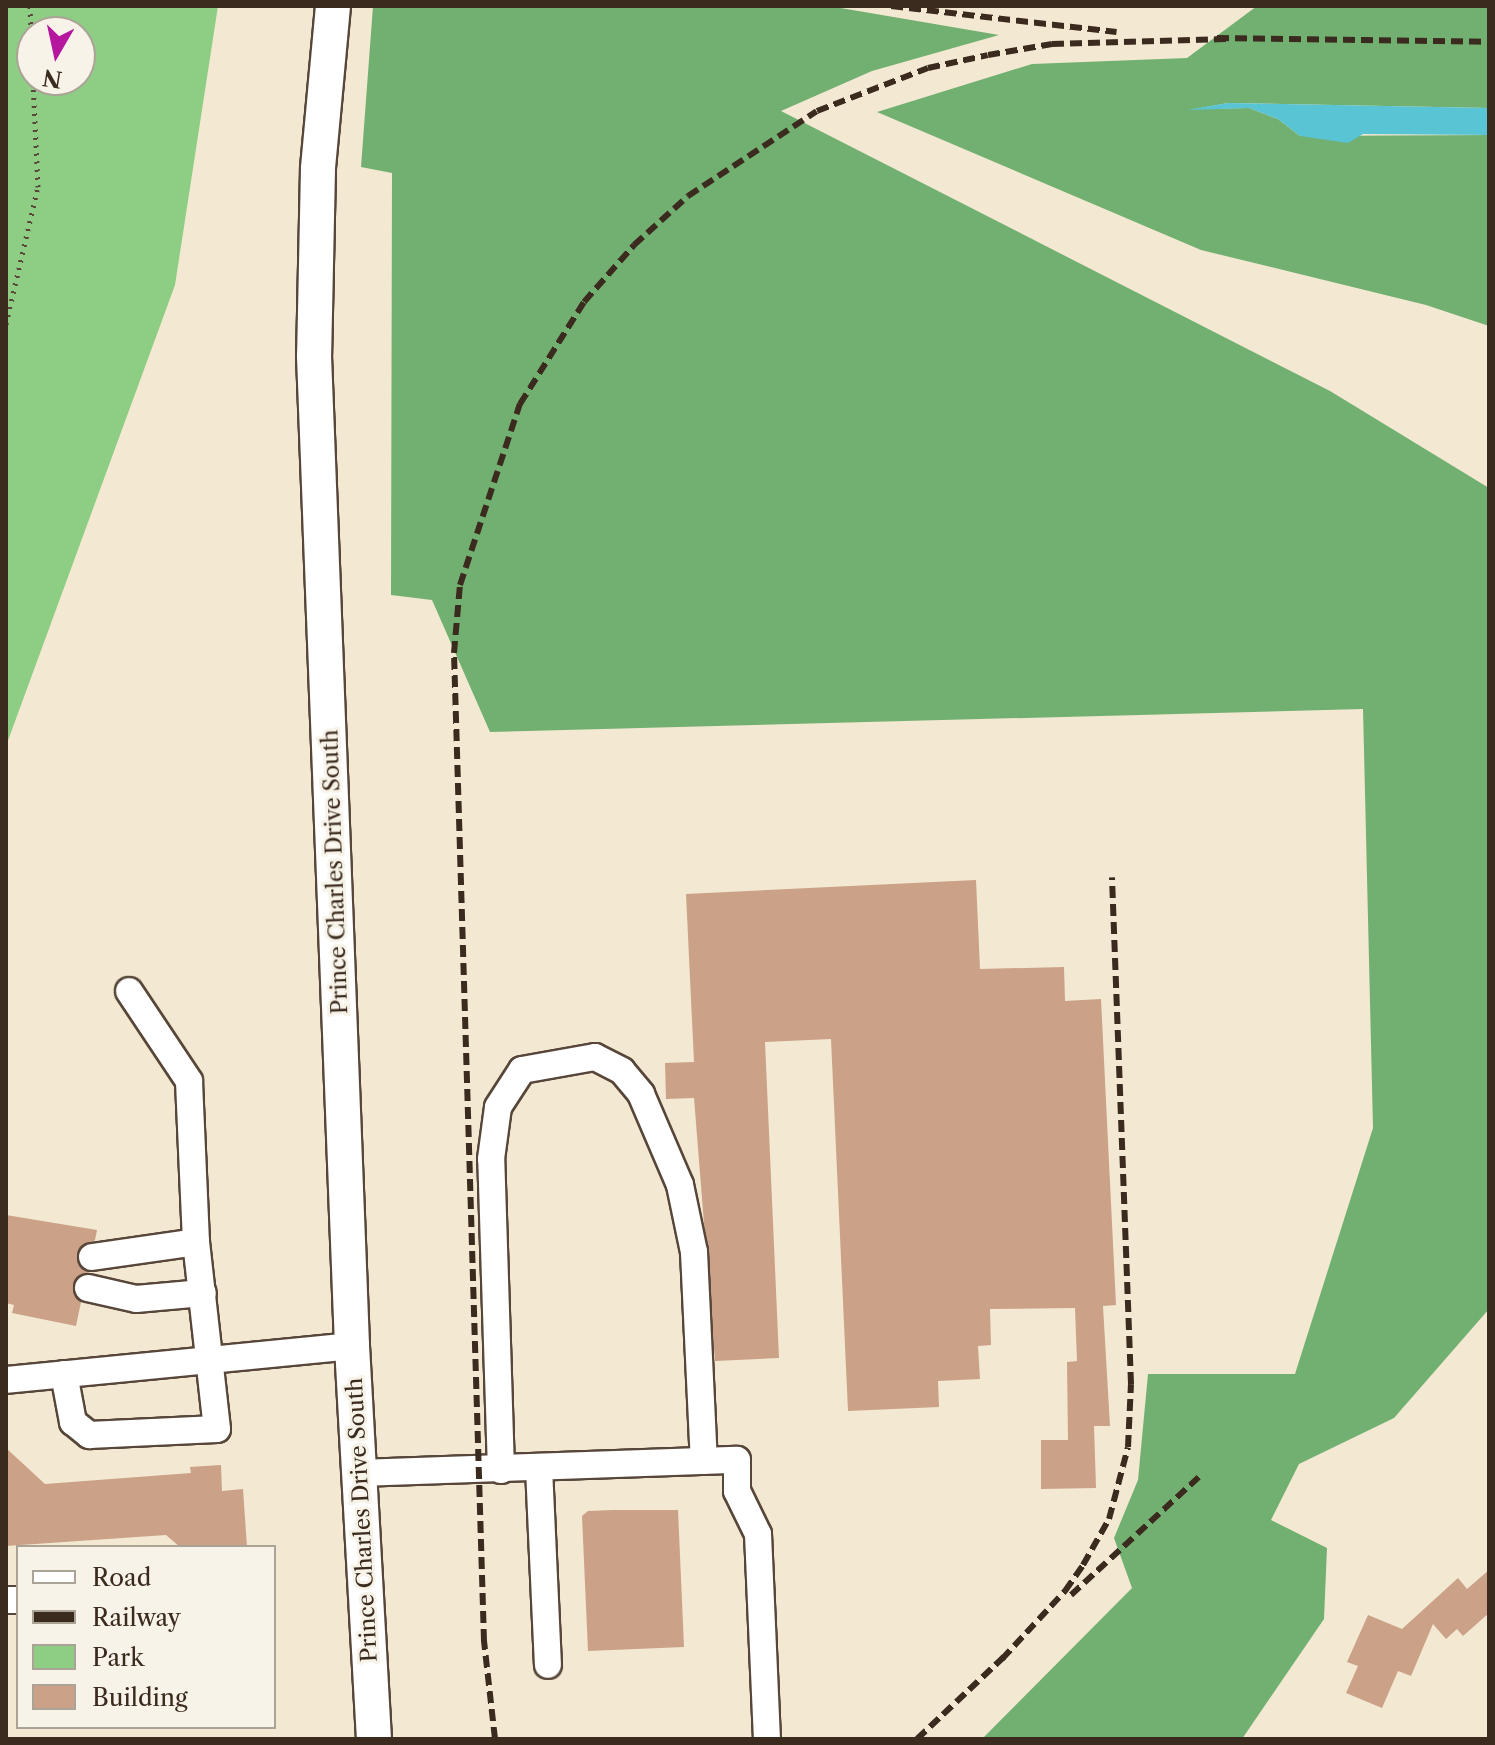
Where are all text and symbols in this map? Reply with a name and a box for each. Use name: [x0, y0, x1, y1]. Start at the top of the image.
north arrow: [16, 16, 96, 96]
text: N: [41, 63, 64, 93]
street label: Prince Charles Drive South: [317, 729, 353, 1015]
street label: Prince Charles Drive South: [341, 1377, 383, 1663]
legend: [16, 1545, 276, 1729]
text: Road: [92, 1563, 151, 1592]
text: Railway: [92, 1603, 181, 1632]
text: Park: [92, 1643, 144, 1672]
text: Building: [92, 1683, 188, 1712]

